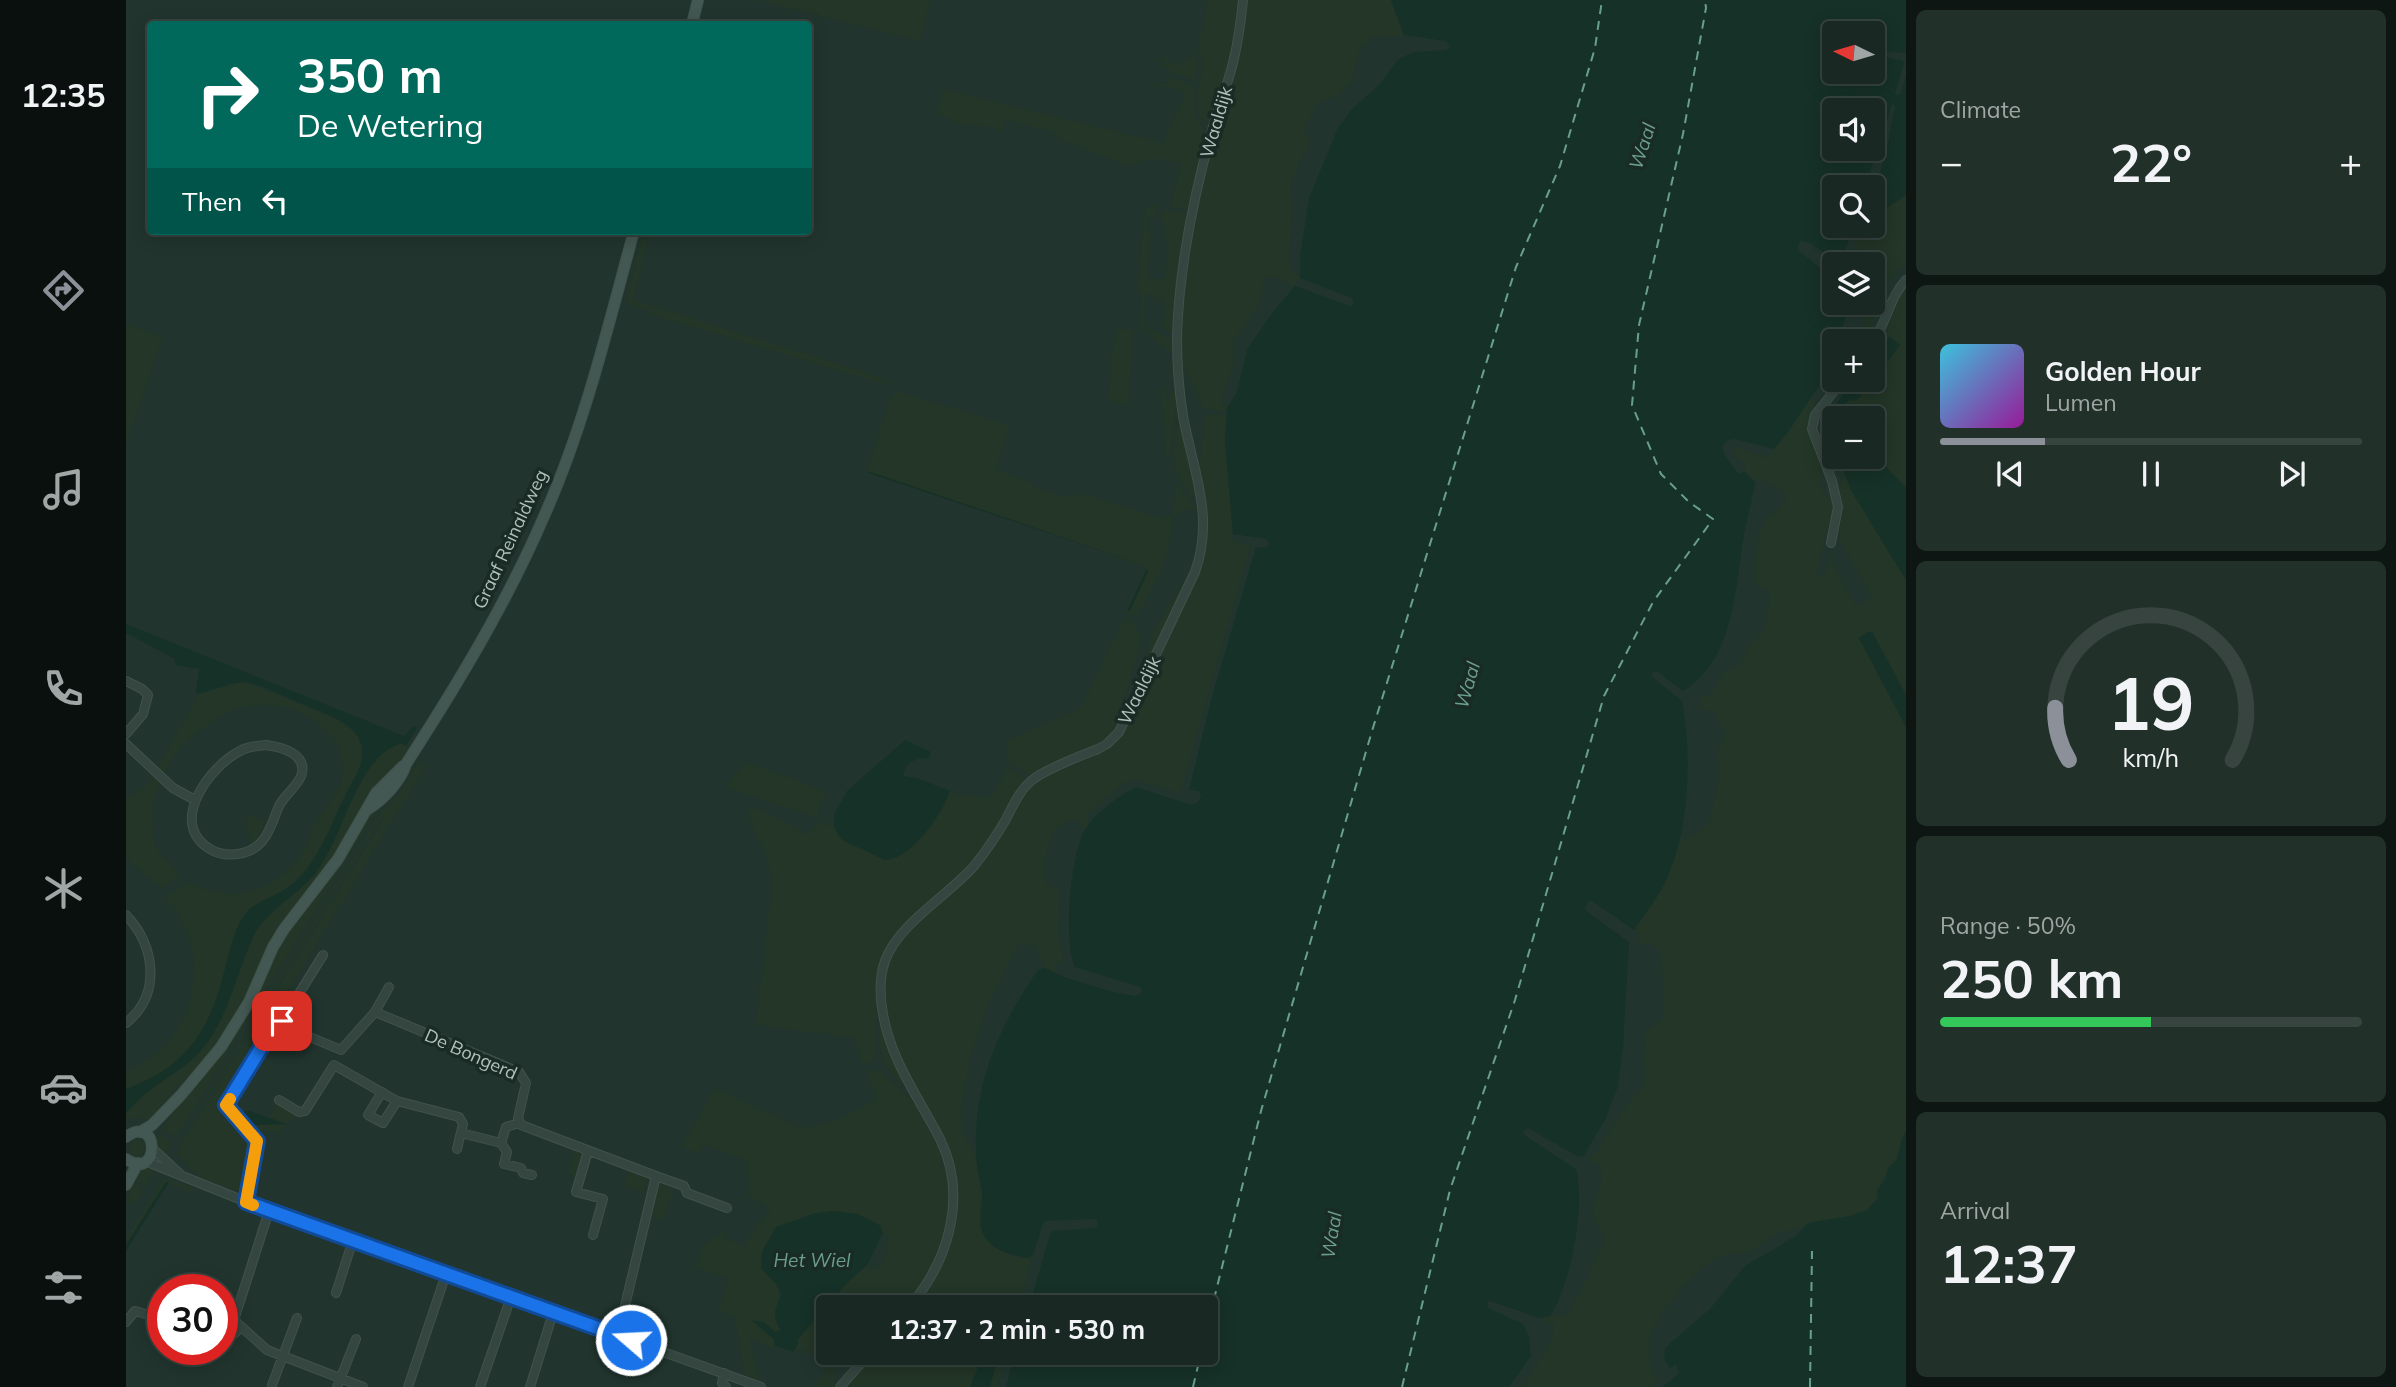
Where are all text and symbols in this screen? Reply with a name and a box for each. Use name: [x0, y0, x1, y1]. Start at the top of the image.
north arrow: [1822, 21, 1885, 84]
map controls: [1822, 21, 1885, 469]
text: 350 m: [297, 44, 443, 105]
icon: right: [182, 49, 273, 140]
text: 12:35: [21, 75, 105, 115]
street label: Waaldijk: [1195, 83, 1237, 161]
text: Climate: [1940, 95, 2021, 124]
button: sound: [1822, 98, 1885, 161]
text: De Wetering: [297, 105, 484, 145]
water label: Waal: [1623, 119, 1661, 172]
text: 22°: [2110, 130, 2192, 195]
text: −: [1940, 138, 1963, 186]
text: +: [2339, 138, 2362, 186]
button: search: [1822, 175, 1885, 238]
icon: left: [256, 182, 294, 220]
text: Then: [182, 185, 242, 218]
button: layers: [1822, 252, 1885, 315]
icon: directions: [39, 266, 88, 315]
button: +: [1822, 329, 1885, 392]
text: Golden Hour: [2045, 355, 2201, 388]
text: Lumen: [2045, 388, 2117, 417]
button: −: [1822, 406, 1885, 469]
icon: previous: [1991, 455, 2029, 493]
icon: pause: [2132, 455, 2170, 493]
icon: next: [2273, 455, 2311, 493]
icon: music: [39, 465, 88, 514]
street label: Graaf Reinaldweg: [468, 466, 552, 612]
street label: Waaldijk: [1113, 651, 1166, 728]
text: 19: [2107, 657, 2195, 748]
water label: Waal: [1449, 658, 1485, 711]
icon: phone: [39, 664, 88, 713]
text: km/h: [2123, 741, 2179, 772]
icon: climate: [39, 864, 88, 913]
text: Range · 50%: [1940, 911, 2076, 940]
text: 250 km: [1940, 946, 2123, 1011]
pin: [252, 991, 312, 1051]
icon: arrive: [263, 1002, 301, 1040]
street label: De Bongerd: [421, 1023, 521, 1085]
icon: car: [39, 1063, 88, 1112]
text: Arrival: [1940, 1196, 2010, 1225]
water label: Waal: [1315, 1209, 1347, 1260]
text: 12:37: [1940, 1231, 2078, 1296]
water label: Het Wiel: [774, 1248, 851, 1272]
icon: filters: [39, 1263, 88, 1312]
speed limit sign: 30: [147, 1274, 238, 1365]
position arrow: [594, 1303, 668, 1377]
text: 12:37 · 2 min · 530 m: [889, 1313, 1145, 1346]

